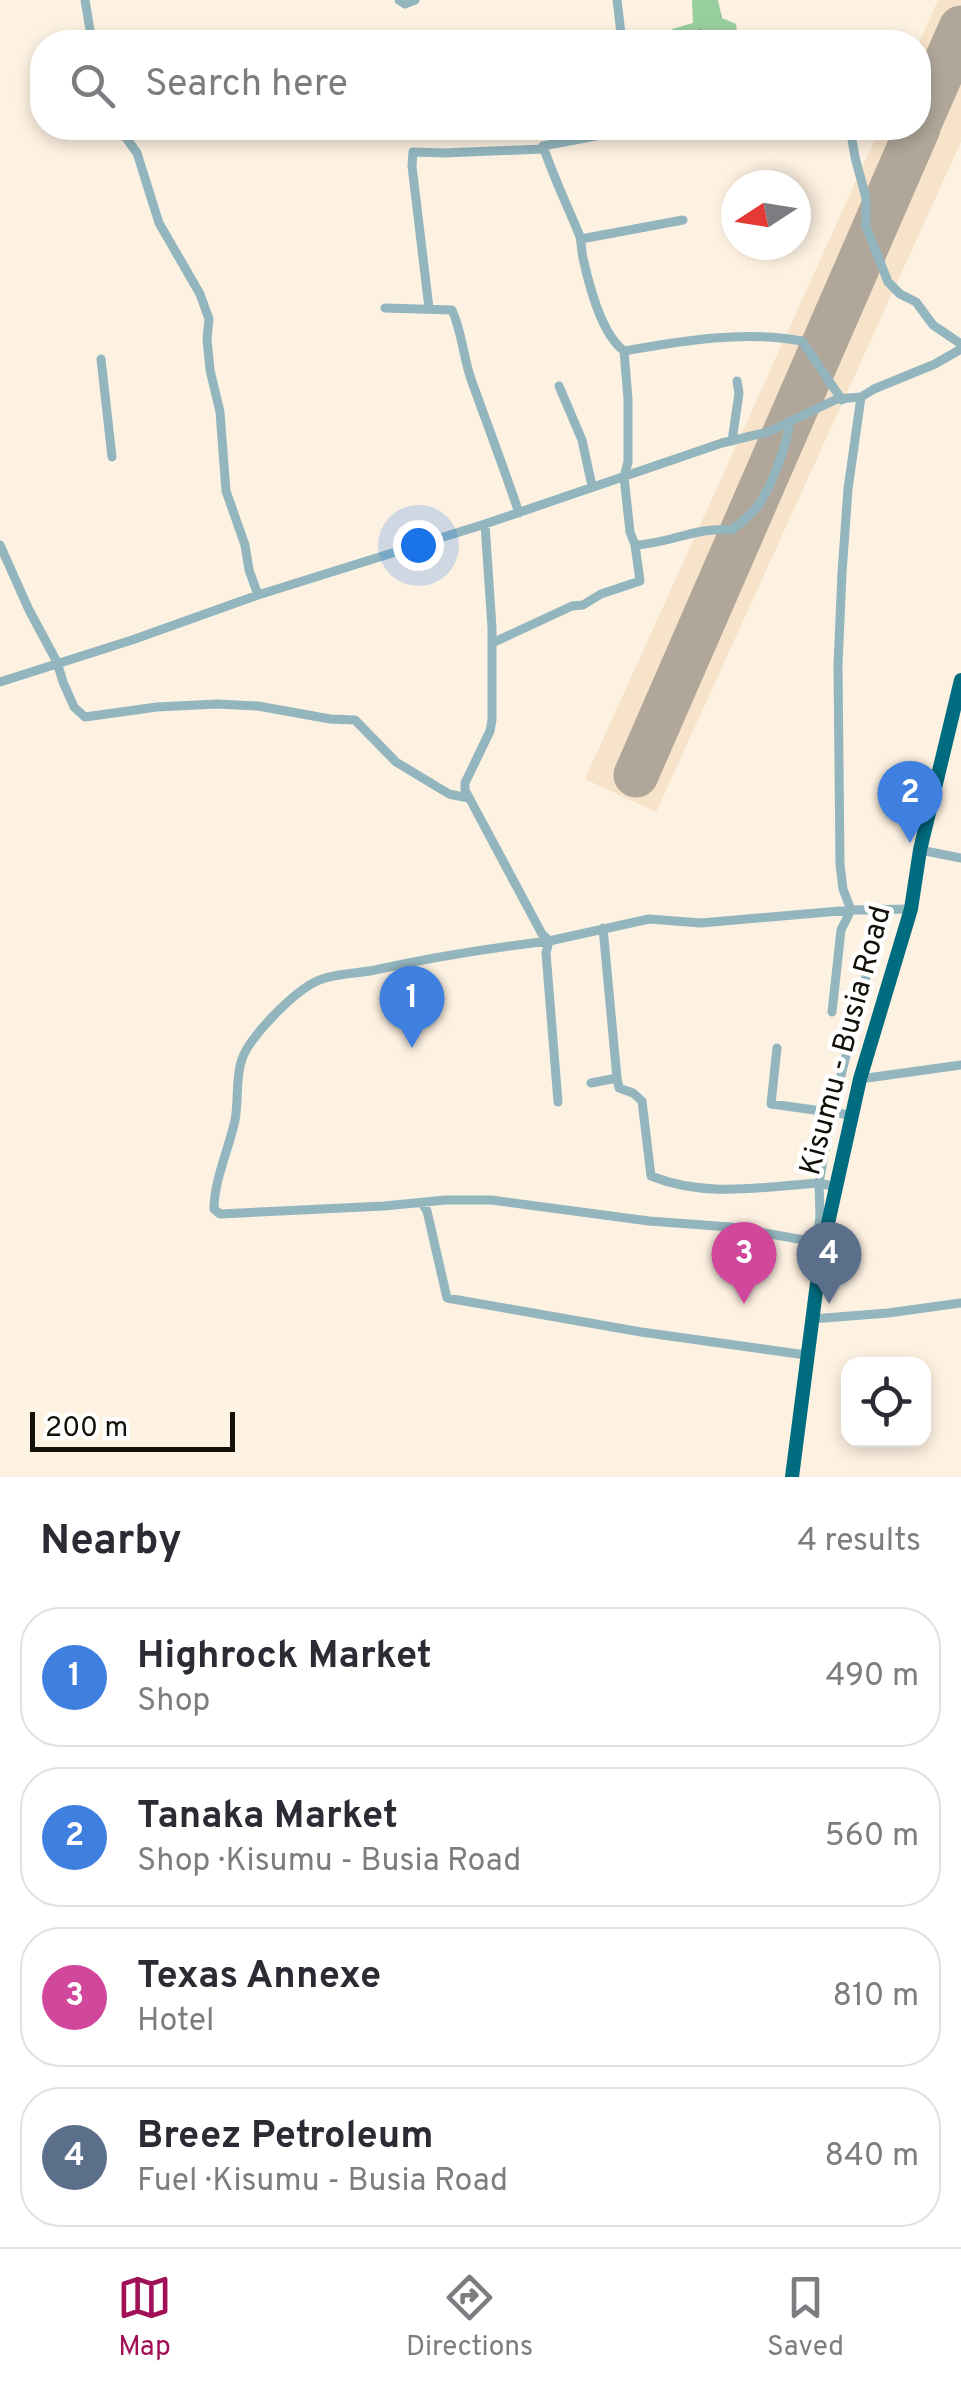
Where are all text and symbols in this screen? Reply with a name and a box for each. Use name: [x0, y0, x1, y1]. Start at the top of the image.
search box: [30, 30, 931, 140]
icon: search: [65, 58, 120, 113]
text: Search here: [145, 61, 348, 110]
north arrow: [721, 170, 811, 260]
your location: [393, 520, 444, 571]
pin: 2: [878, 760, 942, 843]
street label: Kisumu - Busia Road: [793, 902, 901, 1180]
pin: 1: [380, 966, 444, 1048]
pin: 3: [712, 1222, 776, 1304]
pin: 4: [796, 1222, 862, 1304]
map controls: [841, 1357, 931, 1447]
button: locate: [841, 1357, 931, 1447]
scale bar: [30, 1407, 235, 1452]
text: 200 m: [45, 1411, 128, 1447]
text: Nearby: [40, 1516, 182, 1569]
text: 4 results: [797, 1522, 921, 1562]
text: Highrock Market: [137, 1633, 432, 1682]
text: 1: [68, 1657, 81, 1697]
text: 490 m: [826, 1657, 919, 1697]
text: Shop: [137, 1682, 210, 1722]
text: Tanaka Market: [137, 1793, 398, 1842]
text: 2: [65, 1817, 84, 1857]
text: 560 m: [825, 1817, 919, 1857]
text: Shop · Kisumu - Busia Road: [137, 1842, 521, 1882]
text: Texas Annexe: [137, 1953, 381, 2002]
text: 3: [65, 1977, 84, 2017]
text: 810 m: [832, 1977, 919, 2017]
text: Hotel: [137, 2002, 214, 2042]
text: Breez Petroleum: [137, 2113, 433, 2162]
text: 4: [64, 2137, 85, 2177]
text: 840 m: [824, 2137, 919, 2177]
text: Fuel · Kisumu - Busia Road: [137, 2162, 508, 2202]
tab: Map: [117, 2270, 172, 2366]
tab: Directions: [406, 2270, 533, 2366]
tab: Saved: [767, 2270, 844, 2366]

